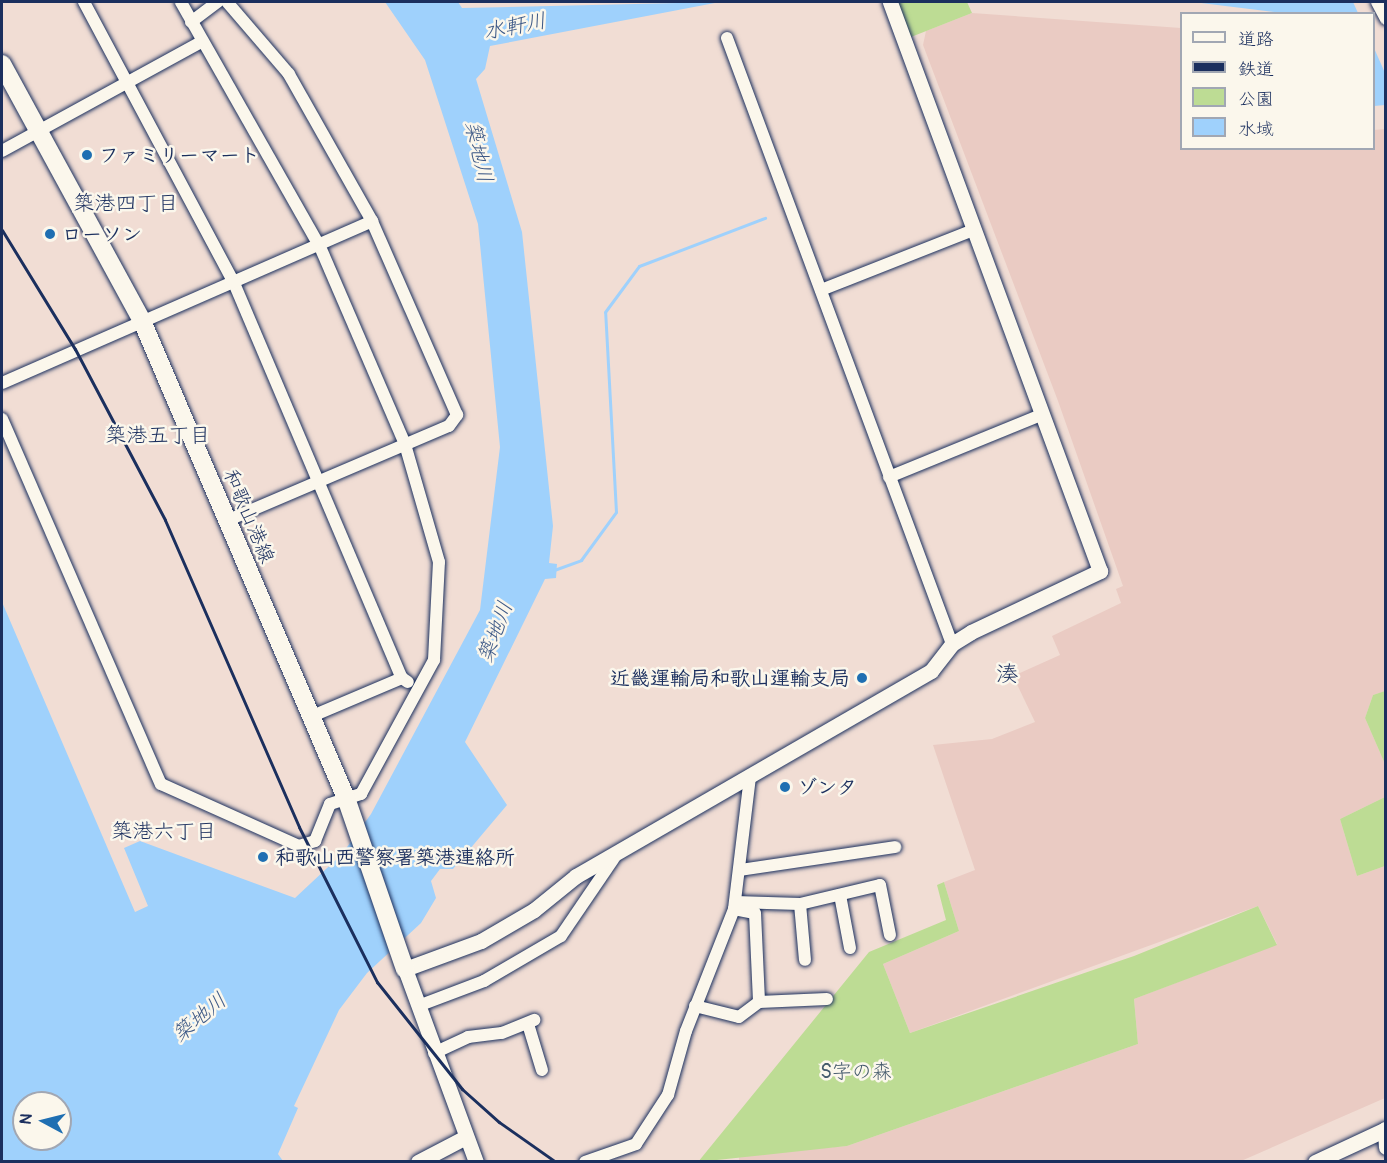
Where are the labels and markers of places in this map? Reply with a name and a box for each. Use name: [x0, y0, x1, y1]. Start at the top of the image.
place label: ファミリーマート: [99, 143, 259, 167]
marker: ファミリーマート: [80, 148, 94, 162]
place label: ローソン: [62, 222, 142, 246]
marker: ローソン: [43, 227, 57, 241]
place label: 近畿運輸局和歌山運輸支局: [610, 666, 850, 690]
marker: 近畿運輸局和歌山運輸支局: [855, 671, 869, 685]
place label: ゾンタ: [797, 775, 857, 799]
marker: ゾンタ: [778, 780, 792, 794]
place label: 和歌山西警察署築港連絡所: [275, 845, 515, 869]
marker: 和歌山西警察署築港連絡所: [256, 850, 270, 864]

